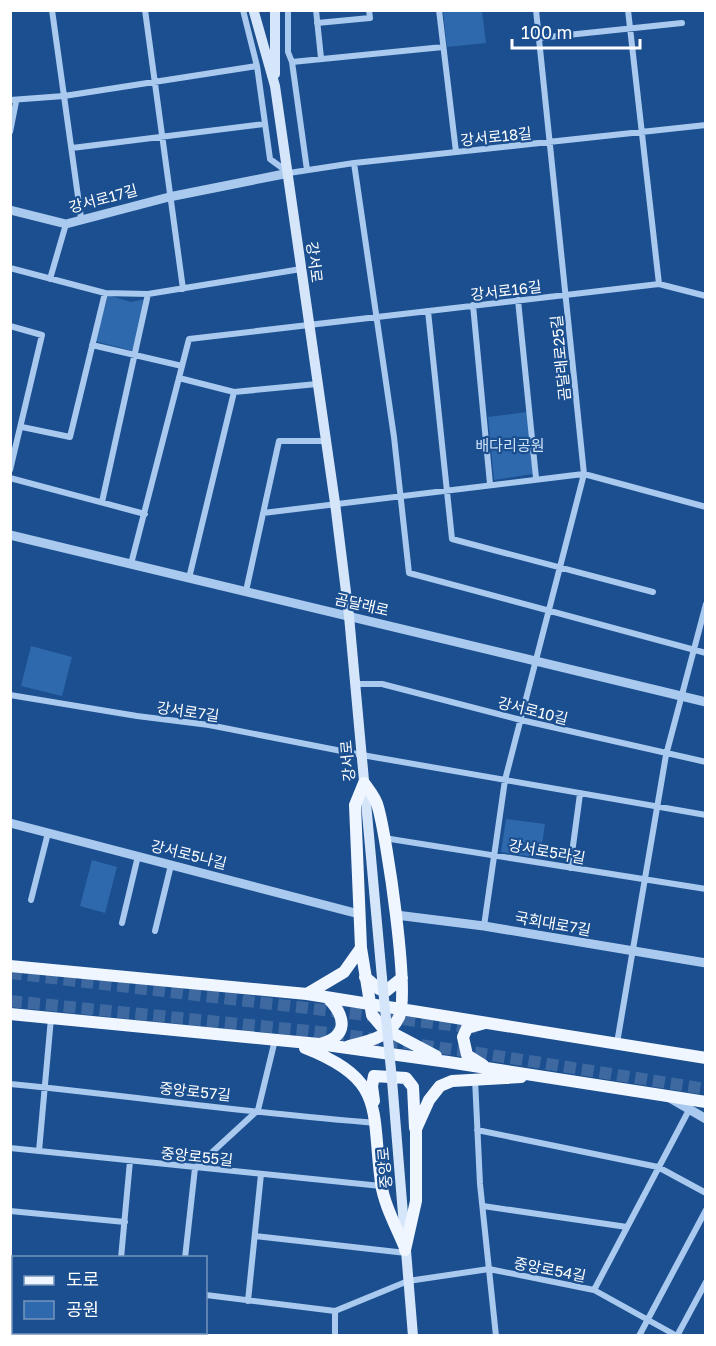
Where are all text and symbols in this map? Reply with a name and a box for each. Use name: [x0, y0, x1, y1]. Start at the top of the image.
scale bar: [512, 12, 640, 50]
text: 100 m: [521, 21, 572, 43]
street label: 강서로18길: [459, 123, 533, 149]
street label: 강서로17길: [67, 180, 139, 216]
street label: 강서로: [304, 240, 326, 284]
street label: 강서로16길: [469, 277, 543, 303]
street label: 곰달래로25길: [547, 314, 573, 402]
park label: 배다리공원: [475, 436, 545, 454]
street label: 곰달래로: [333, 589, 391, 619]
street label: 강서로10길: [496, 693, 570, 727]
street label: 강서로7길: [155, 698, 221, 724]
street label: 강서로: [336, 740, 358, 782]
street label: 강서로5라길: [507, 835, 587, 867]
street label: 강서로5나길: [149, 836, 229, 872]
street label: 국회대로7길: [514, 907, 592, 939]
street label: 중앙로57길: [158, 1078, 232, 1104]
street label: 중앙로55길: [160, 1143, 234, 1169]
street label: 중앙로: [373, 1147, 395, 1189]
street label: 중앙로54길: [512, 1253, 588, 1285]
legend: [12, 1256, 207, 1334]
text: 도로: [66, 1268, 99, 1290]
text: 공원: [66, 1298, 99, 1320]

